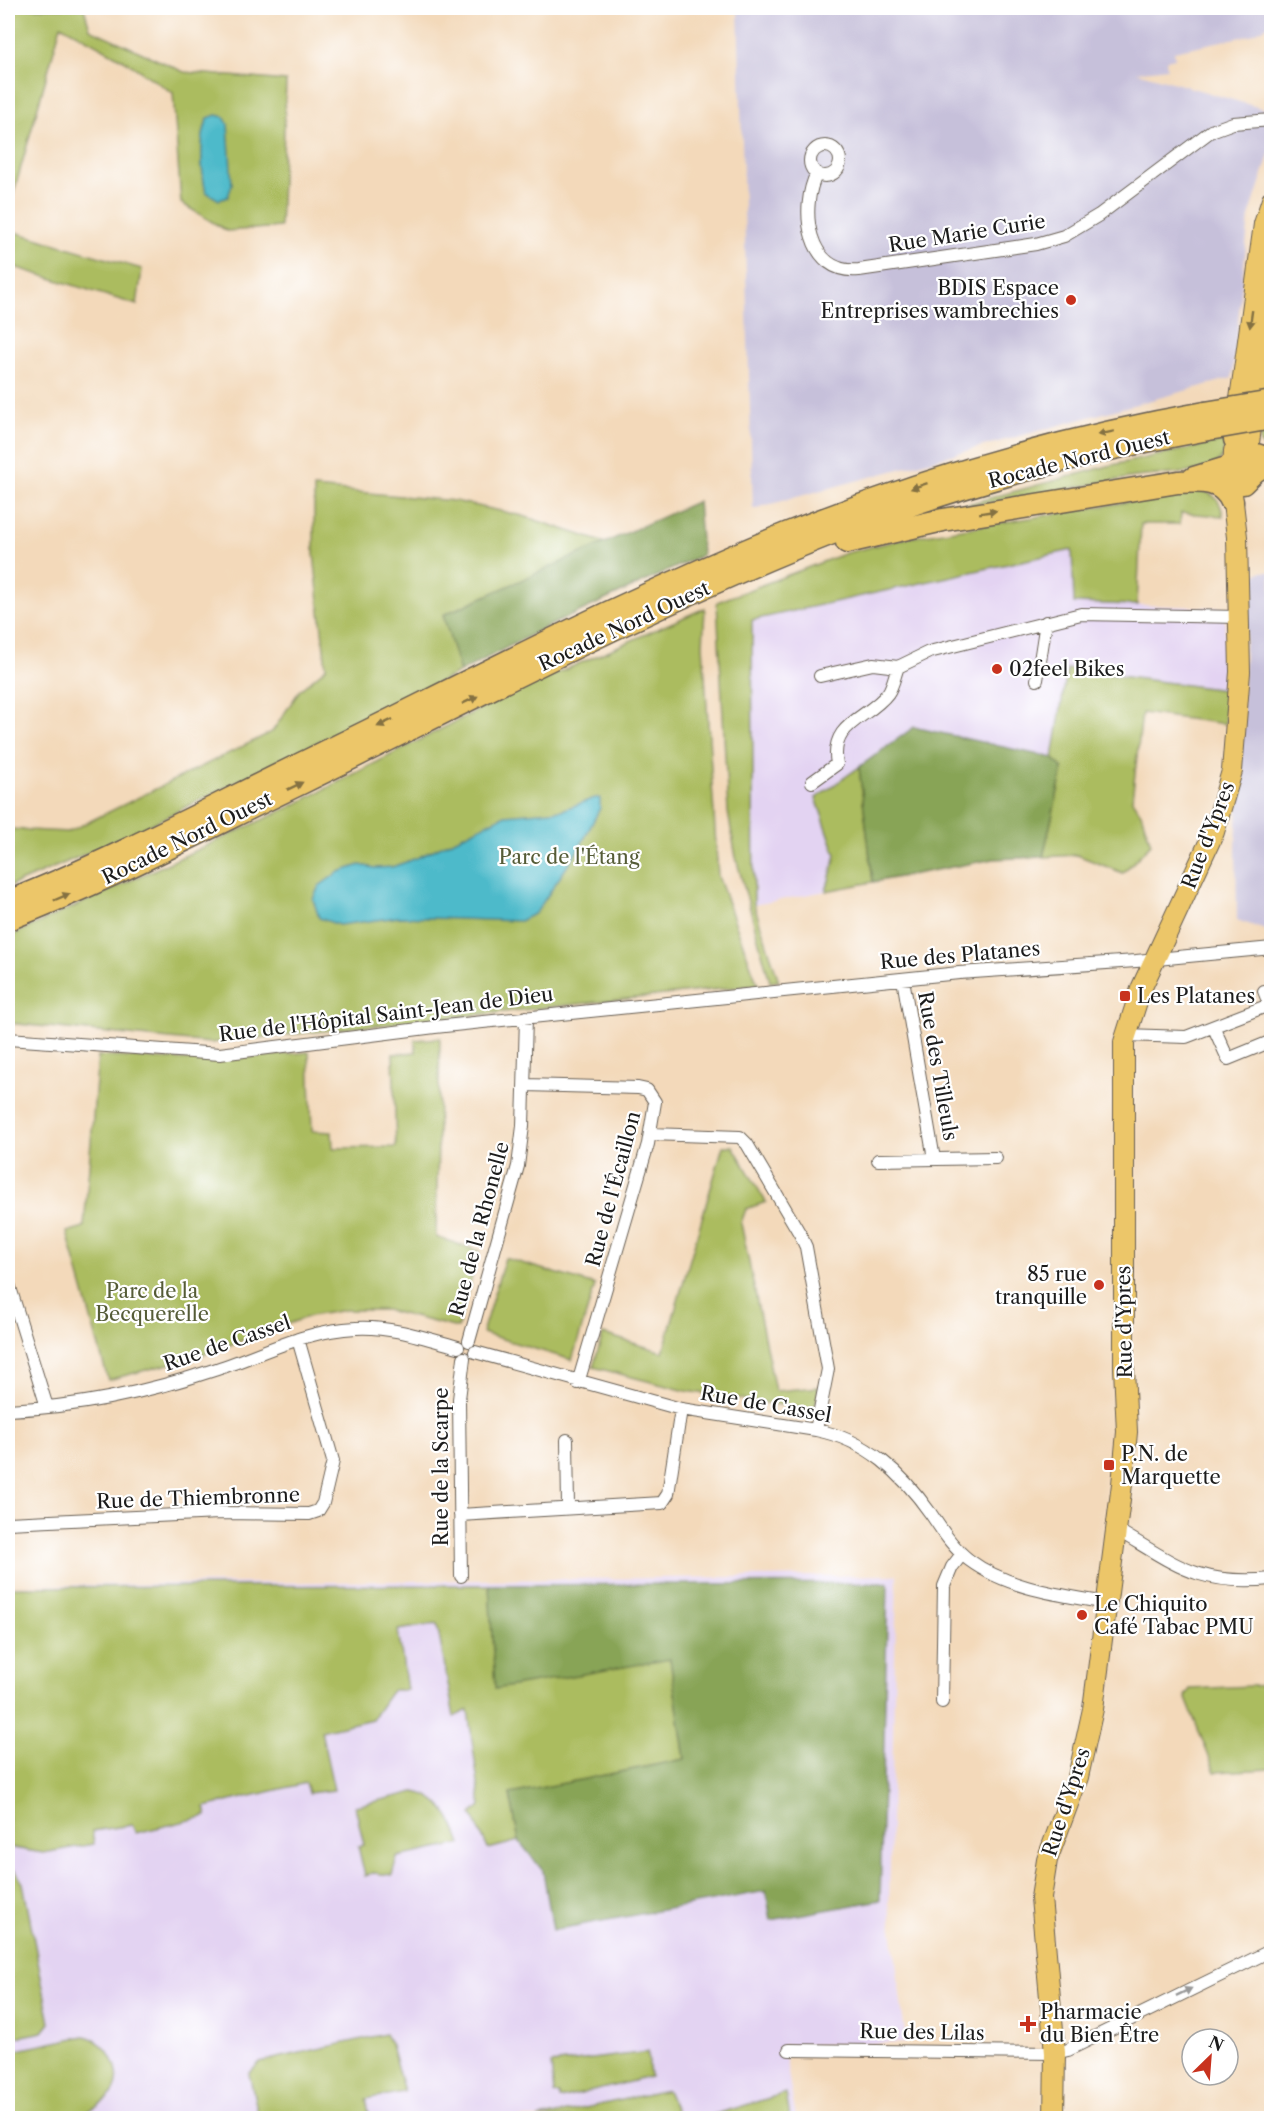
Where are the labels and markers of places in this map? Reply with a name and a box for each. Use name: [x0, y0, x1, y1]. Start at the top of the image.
place label: BDIS Espace Entreprises wambrechies: [820, 276, 1059, 323]
marker: BDIS Espace Entreprises wambrechies: [1064, 293, 1078, 307]
place label: 02feel Bikes: [1009, 657, 1124, 681]
marker: 02feel Bikes: [990, 662, 1004, 676]
place label: Les Platanes: [1137, 984, 1255, 1008]
marker: Les Platanes: [1118, 989, 1132, 1003]
place label: 85 rue tranquille: [995, 1262, 1087, 1309]
marker: 85 rue tranquille: [1092, 1278, 1106, 1292]
place label: P.N. de Marquette: [1121, 1442, 1221, 1489]
marker: P.N. de Marquette: [1102, 1458, 1116, 1472]
place label: Le Chiquito Café Tabac PMU: [1094, 1592, 1254, 1639]
marker: Le Chiquito Café Tabac PMU: [1075, 1608, 1089, 1622]
place label: Pharmacie du Bien Être: [1040, 2000, 1159, 2047]
marker: Pharmacie du Bien Être: [1021, 2017, 1035, 2031]

